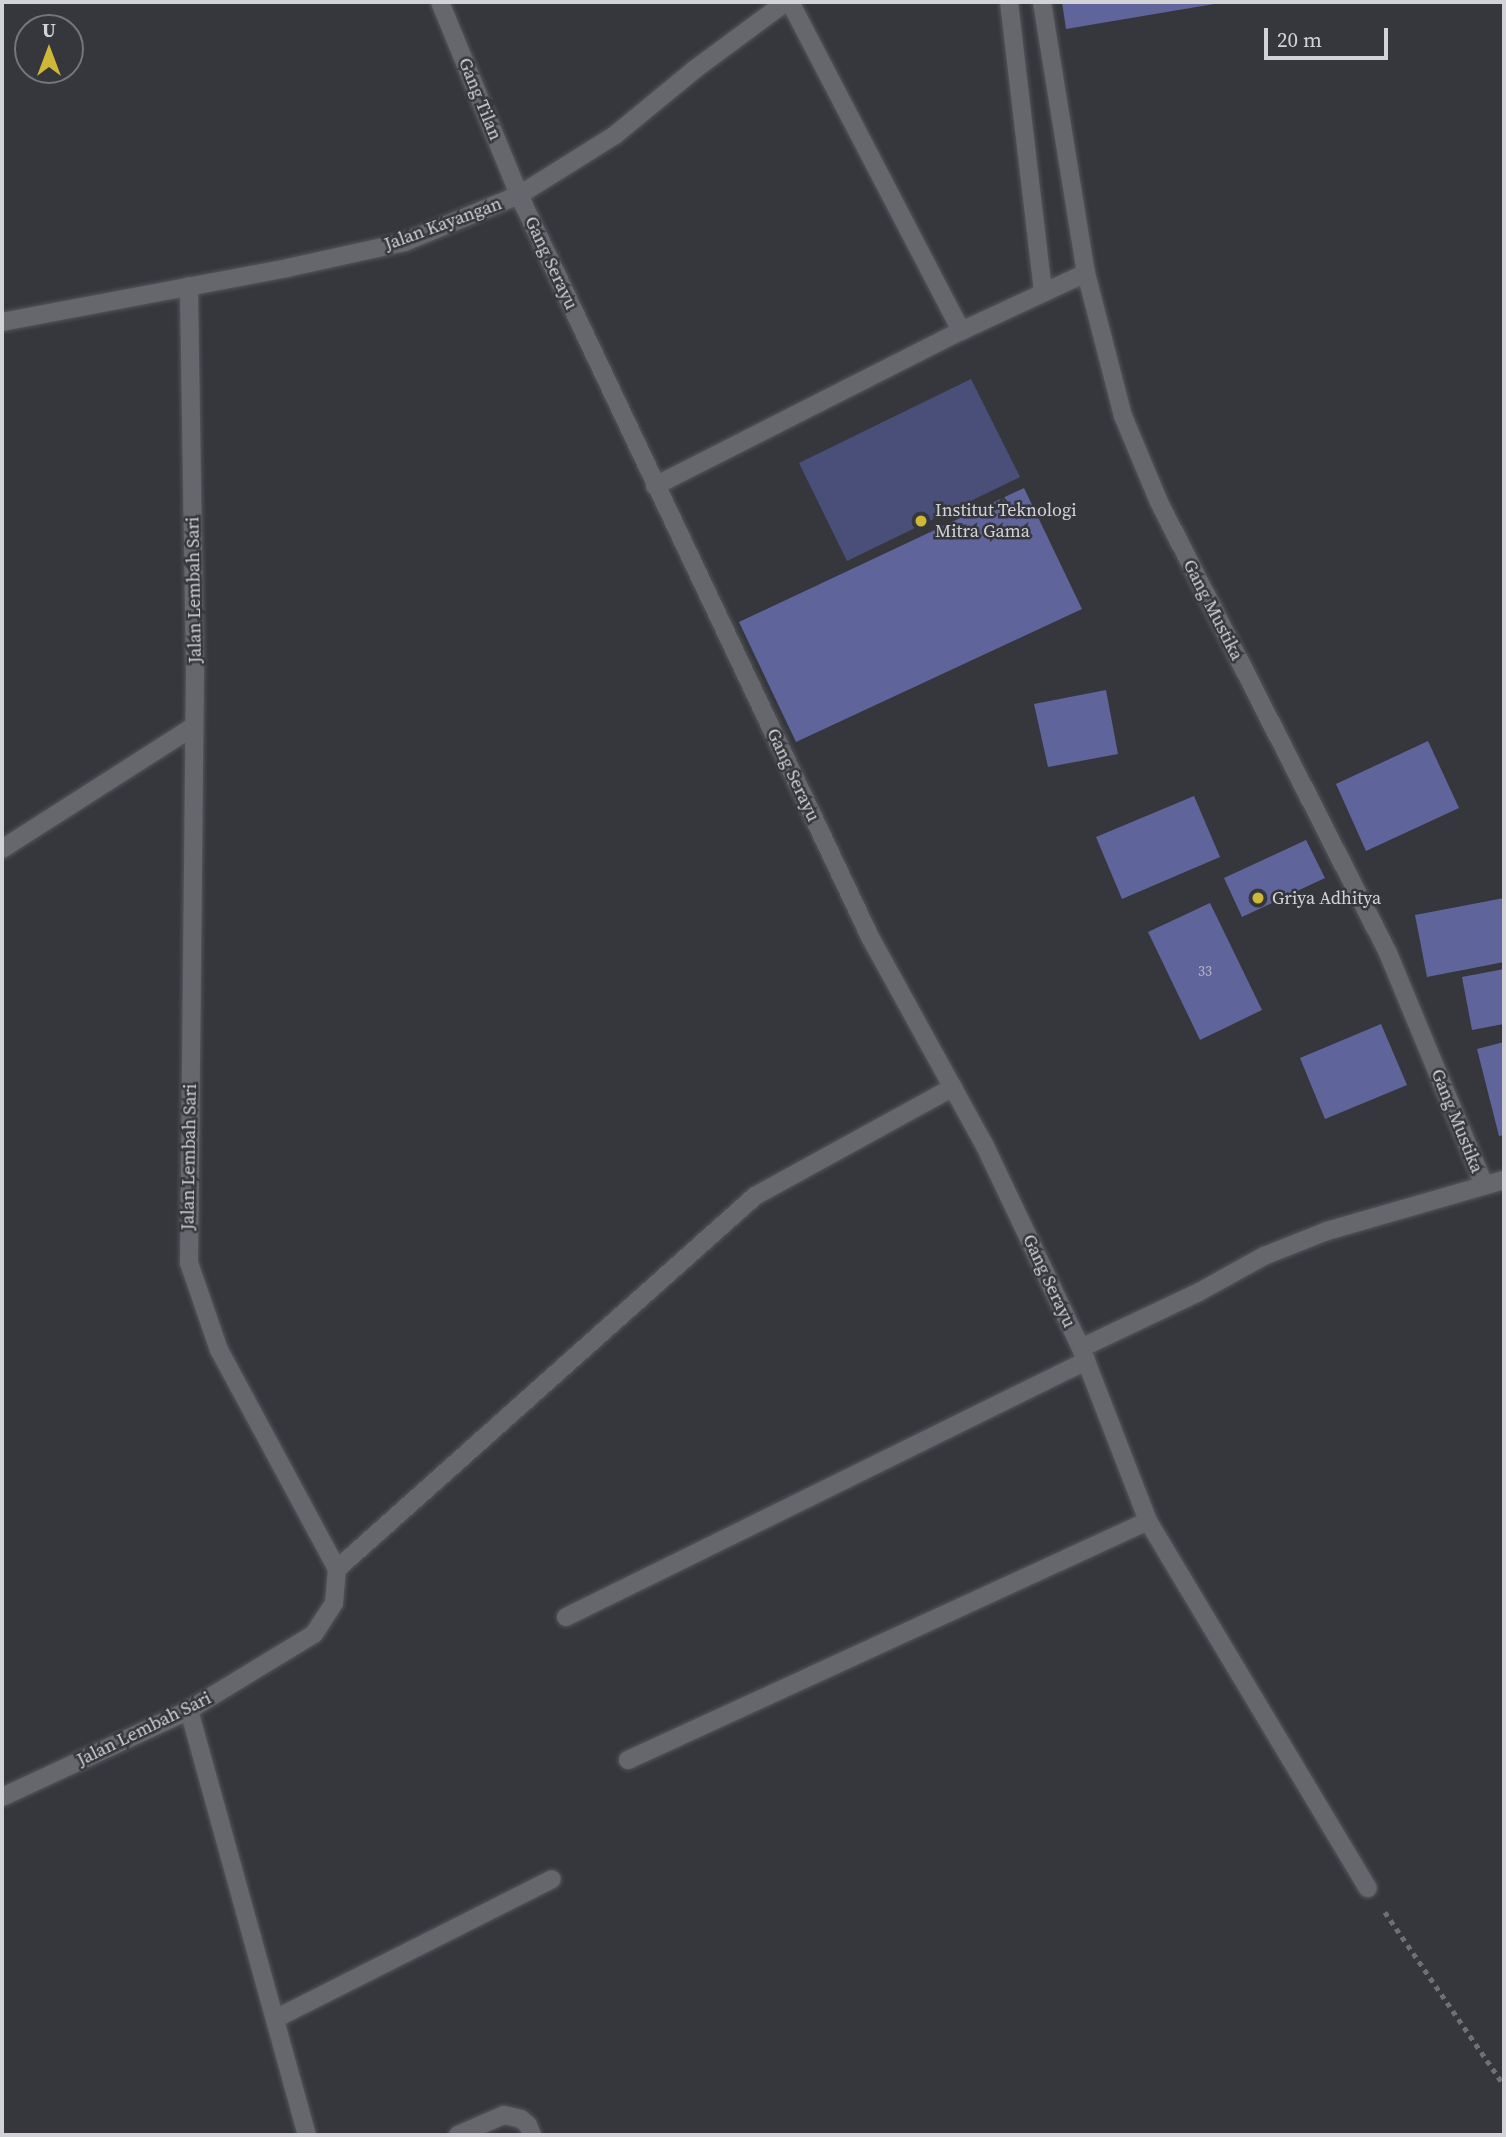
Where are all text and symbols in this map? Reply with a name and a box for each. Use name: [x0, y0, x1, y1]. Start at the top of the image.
north arrow: [14, 14, 84, 84]
scale bar: [1268, 14, 1392, 58]
text: U: [42, 17, 56, 43]
text: 20 m: [1277, 25, 1322, 54]
street label: Gang Tilan: [454, 55, 506, 143]
street label: Jalan Kayangan: [381, 193, 505, 255]
street label: Gang Serayu: [520, 213, 582, 313]
place label: Institut Teknologi Mitra Gama: [935, 500, 1077, 542]
marker: Institut Teknologi Mitra Gama: [913, 513, 929, 529]
street label: Jalan Lembah Sari: [182, 516, 206, 664]
street label: Gang Mustika: [1178, 556, 1248, 664]
street label: Gang Serayu: [762, 725, 824, 825]
place label: Griya Adhitya: [1272, 887, 1381, 909]
marker: Griya Adhitya: [1250, 890, 1266, 906]
house number: 33: [1198, 963, 1212, 979]
street label: Gang Mustika: [1426, 1066, 1488, 1176]
street label: Jalan Lembah Sari: [177, 1083, 201, 1231]
street label: Gang Serayu: [1018, 1231, 1080, 1331]
street label: Jalan Lembah Sari: [73, 1687, 215, 1771]

